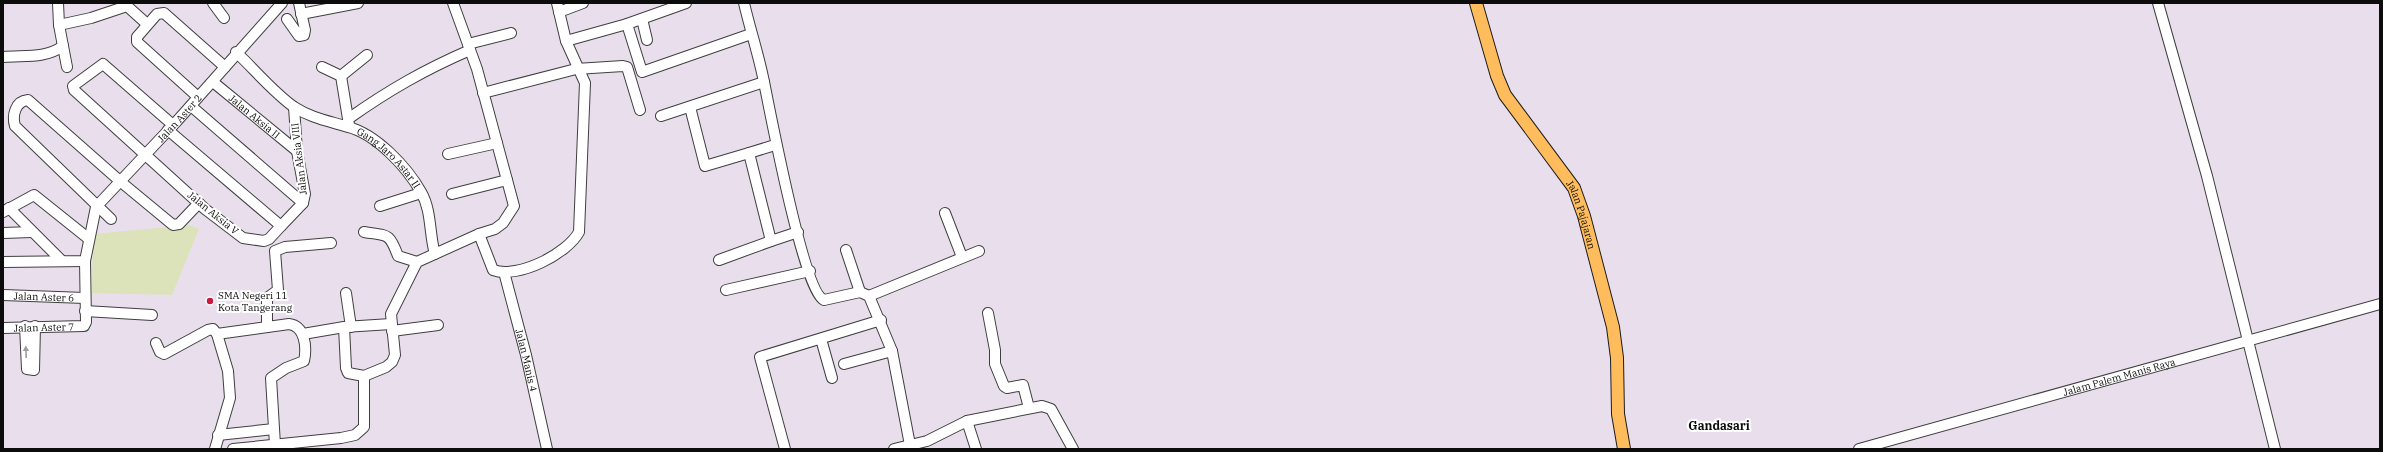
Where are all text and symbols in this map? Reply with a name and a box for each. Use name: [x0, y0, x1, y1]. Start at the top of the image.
street label: Jalan Aster 2: [154, 91, 204, 145]
street label: Jalan Aksia II: [226, 91, 283, 141]
street label: Jalan Aksia VIII: [288, 122, 310, 196]
street label: Gang Jaro Astar II: [355, 124, 424, 191]
street label: Jalan Pajajaran: [1564, 177, 1599, 251]
street label: Jalan Aksia V: [185, 188, 242, 238]
street label: Jalan Aster 6: [13, 289, 74, 304]
place label: SMA Negeri 11 Kota Tangerang: [218, 289, 293, 314]
marker: SMA Negeri 11 Kota Tangerang: [205, 296, 215, 306]
street label: Jalan Aster 7: [14, 320, 74, 334]
street label: Jalan Manis 4: [513, 327, 540, 393]
one-way arrow: [23, 345, 29, 358]
street label: Jalam Palem Manis Raya: [2062, 355, 2177, 398]
district label: Gandasari: [1688, 418, 1750, 433]

